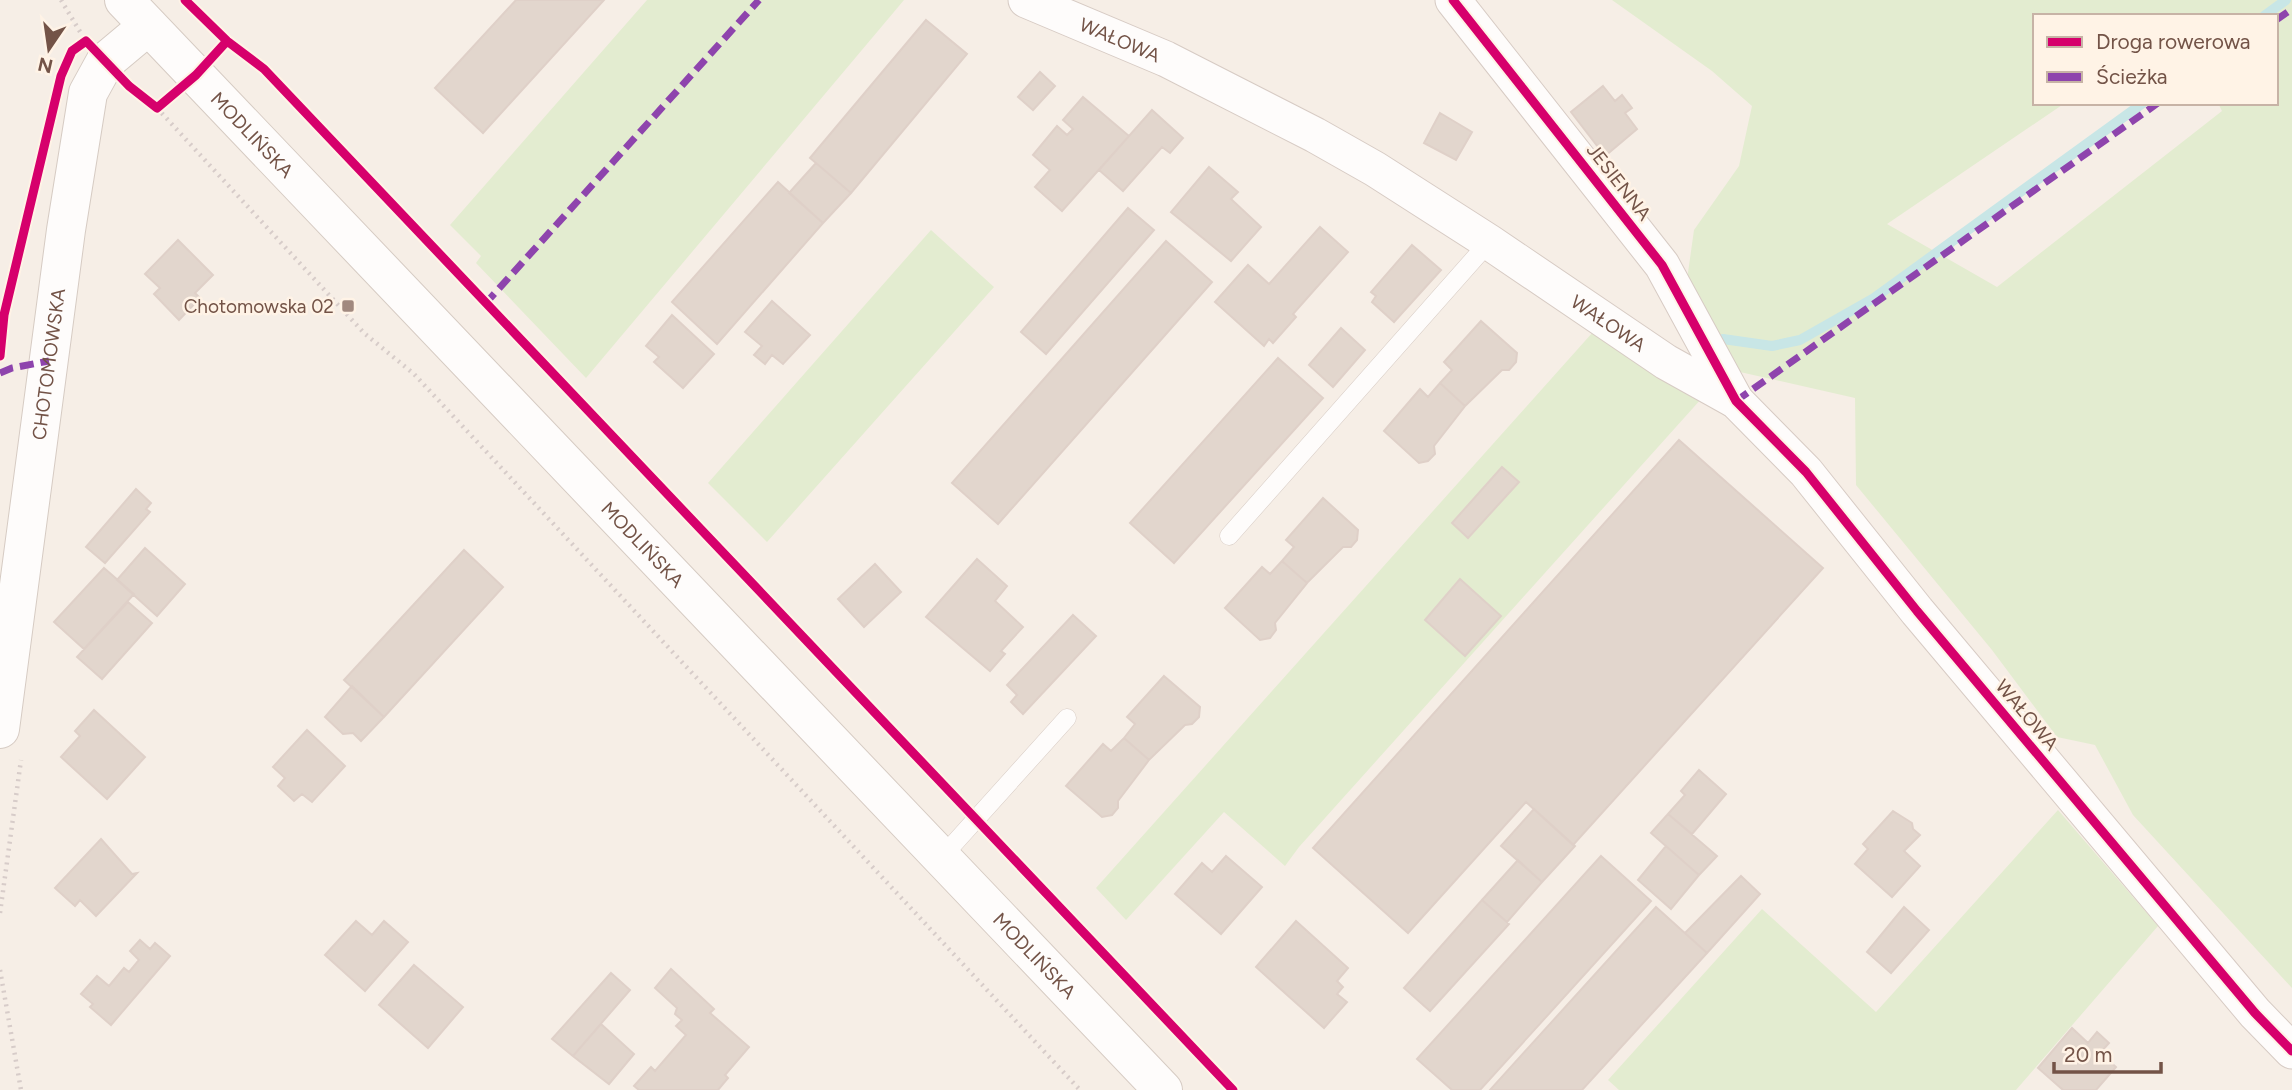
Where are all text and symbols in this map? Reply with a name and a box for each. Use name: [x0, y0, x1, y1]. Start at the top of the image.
street label: WAŁOWA: [1076, 12, 1164, 67]
north arrow: [14, 14, 84, 84]
legend: [2033, 14, 2278, 105]
text: Droga rowerowa: [2096, 29, 2251, 54]
text: N: [36, 52, 55, 78]
text: Ścieżka: [2096, 64, 2168, 89]
street label: MODLIŃSKA: [206, 87, 299, 182]
street label: JESIENNA: [1582, 139, 1656, 225]
street label: CHOTOMOWSKA: [27, 287, 70, 441]
street label: WAŁOWA: [1567, 290, 1651, 357]
place label: Chotomowska 02: [184, 295, 334, 318]
marker: Chotomowska 02: [340, 298, 356, 314]
street label: MODLIŃSKA: [597, 497, 689, 592]
street label: WAŁOWA: [1991, 675, 2063, 755]
street label: MODLIŃSKA: [989, 908, 1081, 1003]
scale bar: [2054, 1030, 2161, 1074]
text: 20 m: [2064, 1042, 2112, 1067]

